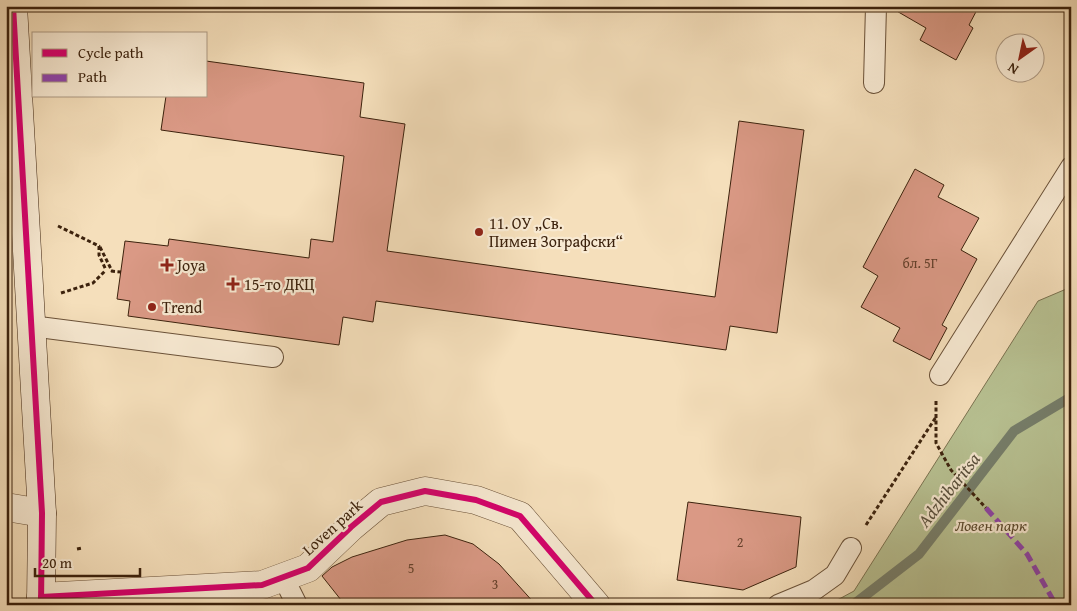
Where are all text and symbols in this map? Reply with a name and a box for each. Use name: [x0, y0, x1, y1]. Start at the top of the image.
legend: [32, 32, 208, 98]
north arrow: [994, 32, 1044, 82]
text: Cycle path: [78, 42, 144, 63]
text: N: [1003, 58, 1022, 80]
text: Path: [78, 66, 107, 87]
place label: 11. ОУ „Св. Пимен Зографски“: [489, 211, 623, 253]
marker: 11. ОУ „Св. Пимен Зографски“: [473, 226, 485, 238]
place label: Joya: [175, 253, 206, 277]
house number: бл. 5Г: [903, 253, 938, 273]
marker: Joya: [161, 259, 173, 271]
place label: 15-то ДКЦ: [244, 272, 315, 296]
marker: 15-то ДКЦ: [226, 277, 240, 291]
place label: Trend: [162, 295, 203, 319]
marker: Trend: [146, 301, 158, 313]
water label: Adzhibaritsa: [910, 446, 987, 533]
street label: Loven park: [296, 493, 368, 561]
park label: Ловен парк: [955, 513, 1027, 537]
house number: 2: [737, 532, 743, 552]
scale bar: [35, 546, 140, 578]
text: 20 m: [42, 552, 73, 573]
house number: 5: [408, 558, 414, 578]
house number: 3: [492, 574, 498, 594]

